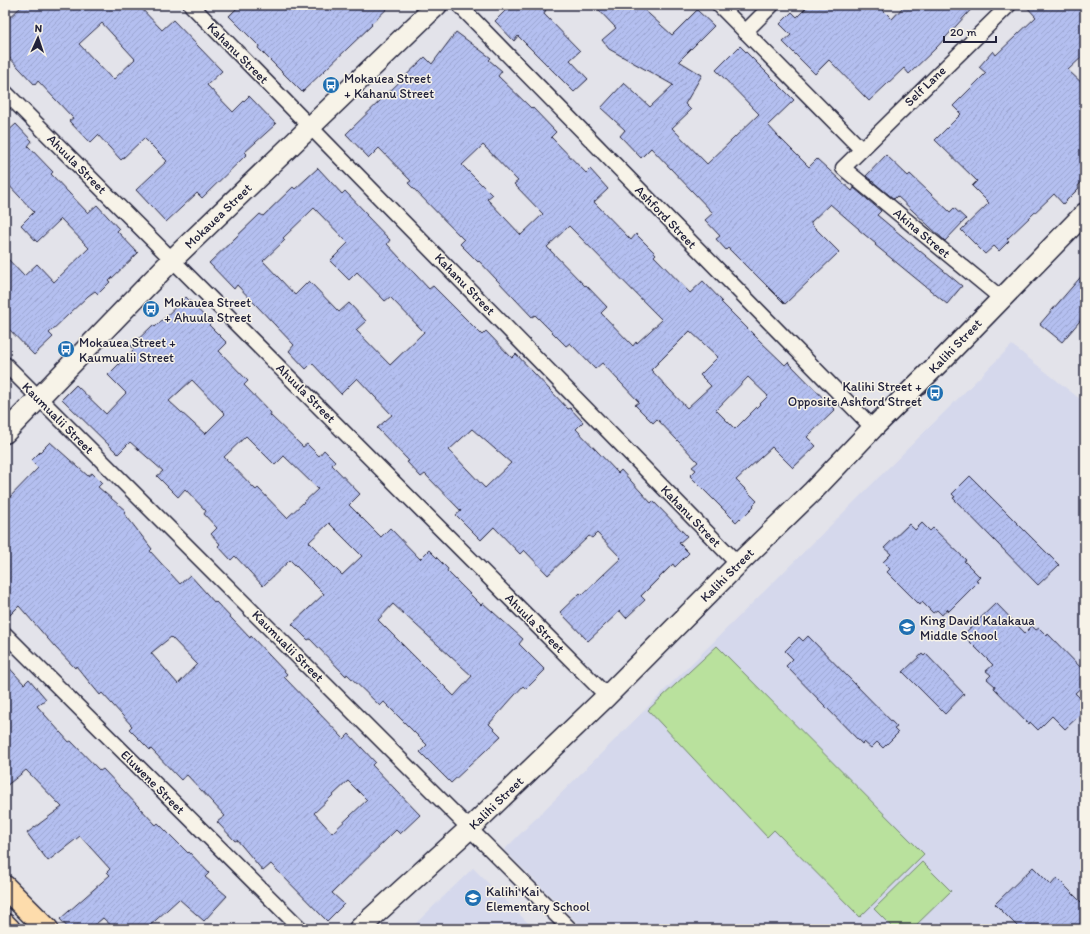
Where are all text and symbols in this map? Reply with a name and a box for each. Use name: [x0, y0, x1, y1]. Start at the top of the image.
north arrow: [18, 18, 58, 58]
scale bar: [944, 18, 996, 44]
street label: Kahanu Street: [204, 19, 272, 87]
text: N: [34, 22, 43, 35]
text: 20 m: [950, 25, 977, 39]
street label: Self Lane: [901, 63, 949, 109]
place label: Mokauea Street + Kahanu Street: [344, 71, 434, 101]
bus stop icon: Mokauea Street + Kahanu Street: [321, 75, 341, 95]
street label: Ahuula Street: [44, 131, 110, 197]
street label: Mokauea Street: [181, 180, 255, 252]
street label: Ashford Street: [632, 182, 700, 252]
street label: Akina Street: [891, 205, 953, 261]
street label: Kahanu Street: [432, 250, 498, 318]
place label: Mokauea Street + Ahuula Street: [164, 295, 252, 325]
bus stop icon: Mokauea Street + Ahuula Street: [141, 299, 161, 319]
street label: Kalihi Street: [925, 316, 985, 376]
place label: Mokauea Street + Kaumualii Street: [79, 335, 176, 365]
bus stop icon: Mokauea Street + Kaumualii Street: [56, 339, 76, 359]
street label: Ahuula Street: [273, 360, 339, 426]
street label: Kaumualii Street: [19, 379, 97, 457]
place label: Kalihi Street + Opposite Ashford Street: [788, 379, 922, 409]
bus stop icon: Kalihi Street + Opposite Ashford Street: [925, 383, 945, 403]
street label: Kahanu Street: [658, 482, 724, 550]
street label: Kalihi Street: [697, 545, 757, 605]
street label: Ahuula Street: [502, 590, 568, 656]
street label: Kaumualii Street: [249, 607, 327, 685]
place label: King David Kalakaua Middle School: [920, 613, 1035, 643]
school or university icon: King David Kalakaua Middle School: [897, 617, 917, 637]
street label: Eluwene Street: [118, 747, 188, 817]
street label: Kalihi Street: [466, 773, 526, 833]
place label: Kalihi Kai Elementary School: [486, 884, 590, 914]
school or university icon: Kalihi Kai Elementary School: [463, 888, 483, 908]

